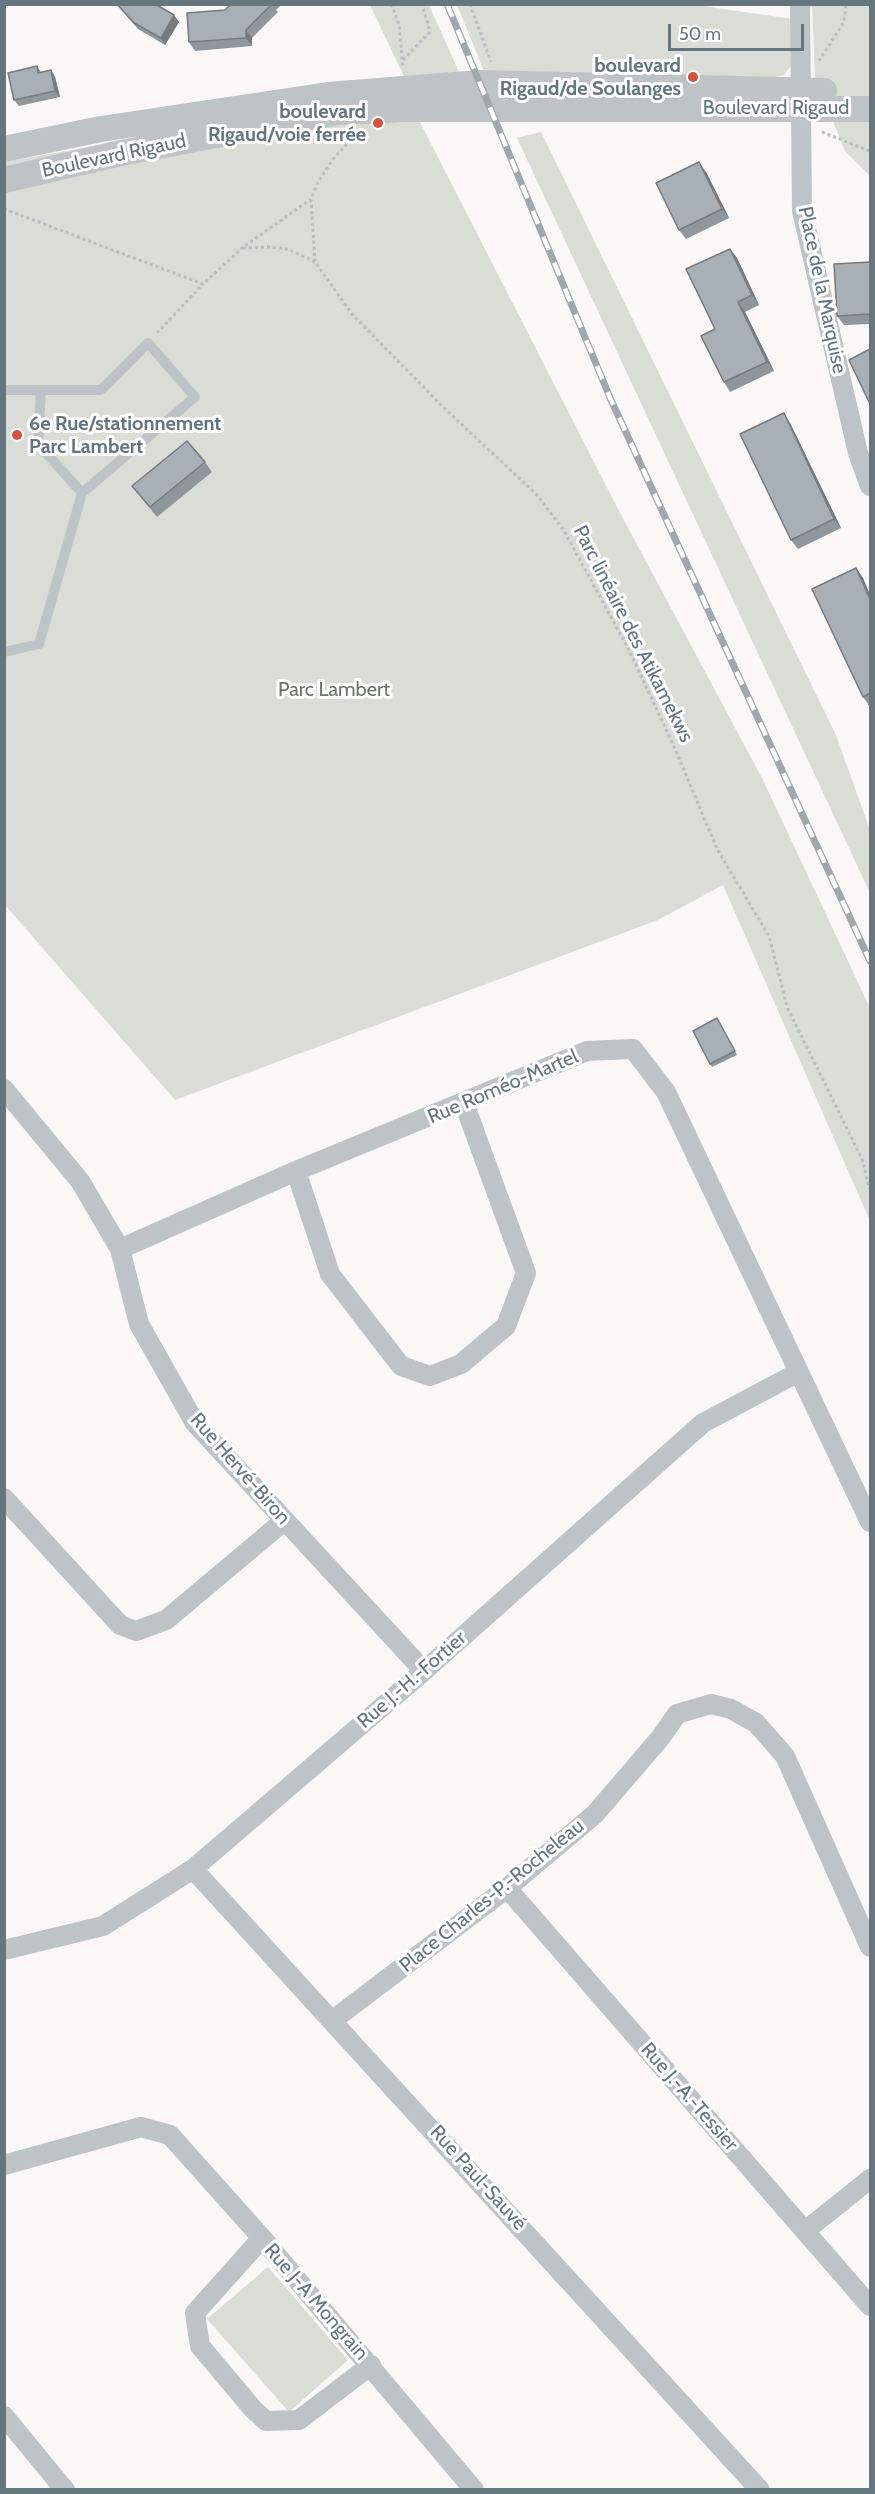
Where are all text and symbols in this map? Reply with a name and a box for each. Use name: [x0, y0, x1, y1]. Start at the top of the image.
scale bar: [671, 12, 808, 50]
text: 50 m: [679, 23, 721, 45]
place label: boulevard Rigaud/de Soulanges: [500, 54, 681, 101]
marker: boulevard Rigaud/de Soulanges: [686, 70, 700, 84]
street label: Boulevard Rigaud: [703, 96, 849, 120]
place label: boulevard Rigaud/voie ferrée: [208, 100, 366, 147]
marker: boulevard Rigaud/voie ferrée: [371, 116, 385, 130]
street label: Boulevard Rigaud: [40, 129, 188, 183]
street label: Place de la Marquise: [793, 204, 851, 376]
place label: 6e Rue/stationnement Parc Lambert: [29, 412, 221, 459]
marker: 6e Rue/stationnement Parc Lambert: [10, 428, 24, 442]
street label: Parc linéaire des Atikamekws: [568, 522, 698, 746]
park label: Parc Lambert: [278, 678, 390, 702]
street label: Rue Roméo-Martel: [424, 1045, 582, 1129]
street label: Rue Hervé-Biron: [185, 1408, 295, 1530]
street label: Rue J.-H.-Fortier: [353, 1626, 471, 1734]
street label: Place Charles-P.-Rocheleau: [395, 1814, 589, 1978]
street label: Rue J.-A.-Tessier: [635, 2038, 743, 2156]
street label: Rue Paul-Sauvé: [425, 2121, 531, 2235]
street label: Rue J-A Mongrain: [259, 2239, 373, 2365]

